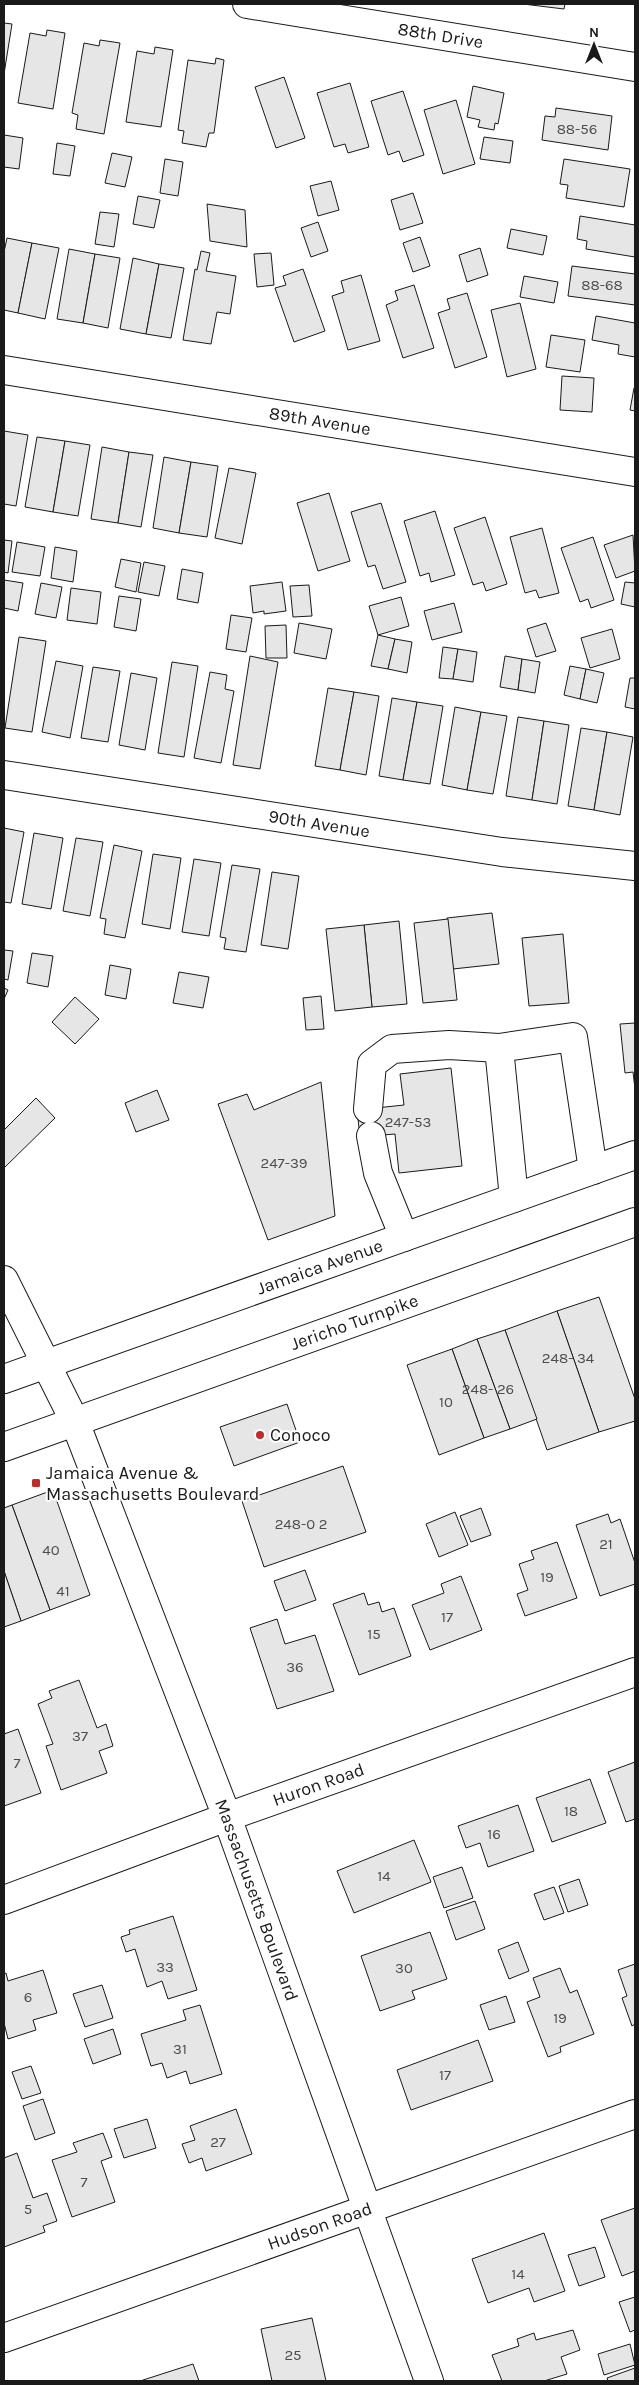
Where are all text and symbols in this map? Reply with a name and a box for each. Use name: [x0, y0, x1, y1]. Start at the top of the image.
street label: 88th Drive: [396, 18, 485, 53]
north arrow: [569, 20, 619, 70]
text: N: [589, 24, 599, 41]
house number: 88-56: [557, 120, 597, 138]
house number: 88-68: [581, 276, 623, 294]
street label: 89th Avenue: [267, 402, 372, 440]
street label: 90th Avenue: [267, 805, 372, 842]
house number: 247-53: [385, 1113, 431, 1131]
house number: 247-39: [261, 1154, 307, 1172]
street label: Jamaica Avenue: [254, 1234, 386, 1299]
street label: Jericho Turnpike: [288, 1289, 421, 1355]
house number: 248- 34: [542, 1349, 595, 1367]
house number: 248- 26: [462, 1380, 514, 1398]
house number: 10: [439, 1393, 453, 1411]
place label: Conoco: [270, 1424, 331, 1446]
marker: Conoco: [254, 1429, 266, 1441]
place label: Jamaica Avenue & Massachusetts Boulevard: [46, 1462, 259, 1505]
marker: Jamaica Avenue & Massachusetts Boulevard: [30, 1477, 42, 1489]
house number: 248-0 2: [275, 1515, 327, 1533]
house number: 21: [599, 1535, 613, 1553]
house number: 40: [42, 1541, 60, 1559]
house number: 19: [540, 1568, 554, 1586]
house number: 41: [56, 1582, 70, 1600]
house number: 17: [441, 1608, 453, 1626]
house number: 15: [367, 1625, 381, 1643]
house number: 36: [286, 1658, 304, 1676]
house number: 37: [72, 1727, 88, 1745]
house number: 7: [13, 1754, 21, 1772]
street label: Huron Road: [270, 1758, 367, 1811]
street label: Massachusetts Boulevard: [210, 1796, 303, 2004]
house number: 18: [564, 1802, 578, 1820]
house number: 16: [487, 1825, 501, 1843]
house number: 14: [377, 1867, 391, 1885]
house number: 33: [156, 1958, 174, 1976]
house number: 30: [395, 1959, 413, 1977]
house number: 6: [24, 1988, 32, 2006]
house number: 19: [553, 2009, 567, 2027]
house number: 31: [173, 2040, 187, 2058]
house number: 17: [439, 2066, 451, 2084]
house number: 27: [210, 2133, 226, 2151]
house number: 7: [80, 2173, 88, 2191]
street label: Hudson Road: [264, 2197, 375, 2255]
house number: 5: [24, 2200, 32, 2218]
house number: 14: [511, 2265, 525, 2283]
house number: 25: [284, 2346, 302, 2364]

